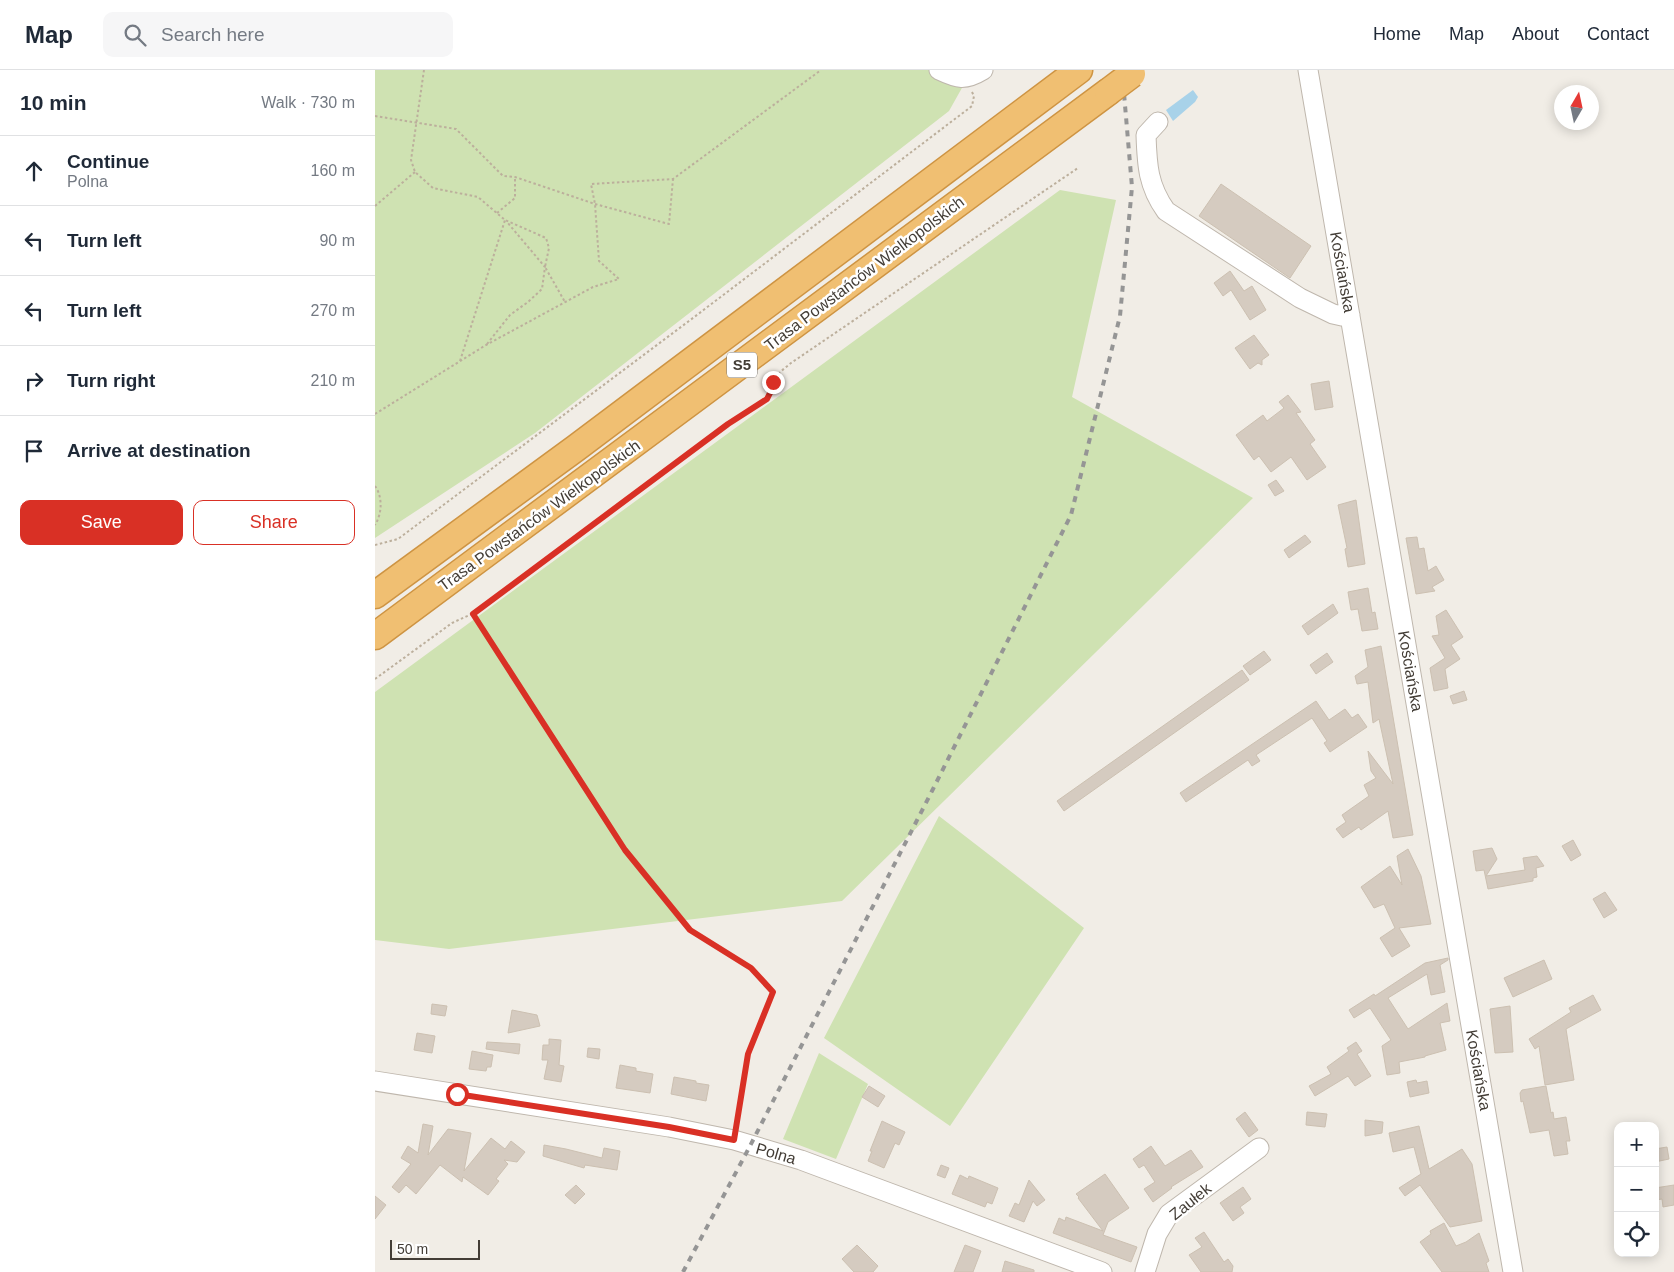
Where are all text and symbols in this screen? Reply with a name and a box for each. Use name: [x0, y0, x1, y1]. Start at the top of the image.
search box: [103, 12, 453, 57]
text: Map: [25, 21, 73, 48]
icon: search: [121, 21, 149, 49]
text: Search here: [161, 24, 265, 45]
text: Home: [1373, 24, 1421, 44]
text: Map: [1449, 24, 1484, 44]
text: About: [1512, 24, 1559, 44]
text: Contact: [1587, 24, 1649, 44]
north arrow: [1554, 85, 1599, 130]
text: 10 min: [20, 91, 87, 114]
text: Walk · 730 m: [261, 94, 355, 111]
text: Continue: [67, 151, 149, 172]
icon: ahead: [20, 157, 48, 185]
text: 160 m: [311, 162, 355, 179]
text: Polna: [67, 173, 108, 190]
street label: Trasa Powstańców Wielkopolskich: [761, 193, 967, 354]
icon: left: [20, 227, 48, 255]
text: Turn left: [67, 230, 142, 251]
street label: Kościańska: [1327, 230, 1358, 314]
text: 90 m: [319, 232, 355, 249]
icon: left: [20, 297, 48, 325]
text: Turn left: [67, 300, 142, 321]
text: 270 m: [311, 302, 355, 319]
road number: S5: [727, 352, 757, 378]
icon: right: [20, 367, 48, 395]
text: Turn right: [67, 370, 155, 391]
route end: [762, 371, 785, 394]
text: 210 m: [311, 372, 355, 389]
icon: arrive: [20, 437, 48, 465]
street label: Trasa Powstańców Wielkopolskich: [435, 437, 643, 594]
text: Arrive at destination: [67, 440, 251, 461]
button: Save: [20, 500, 183, 545]
button: Share: [193, 500, 355, 545]
street label: Kościańska: [1395, 629, 1426, 713]
street label: Kościańska: [1463, 1028, 1494, 1112]
route start: [446, 1083, 469, 1106]
map controls: [1614, 1122, 1659, 1257]
button: +: [1614, 1122, 1659, 1167]
street label: Polna: [754, 1140, 798, 1167]
button: −: [1614, 1167, 1659, 1212]
street label: Zaułek: [1166, 1179, 1215, 1223]
button: locate: [1614, 1212, 1659, 1257]
scale bar: [390, 1237, 480, 1260]
text: 50 m: [397, 1241, 428, 1257]

